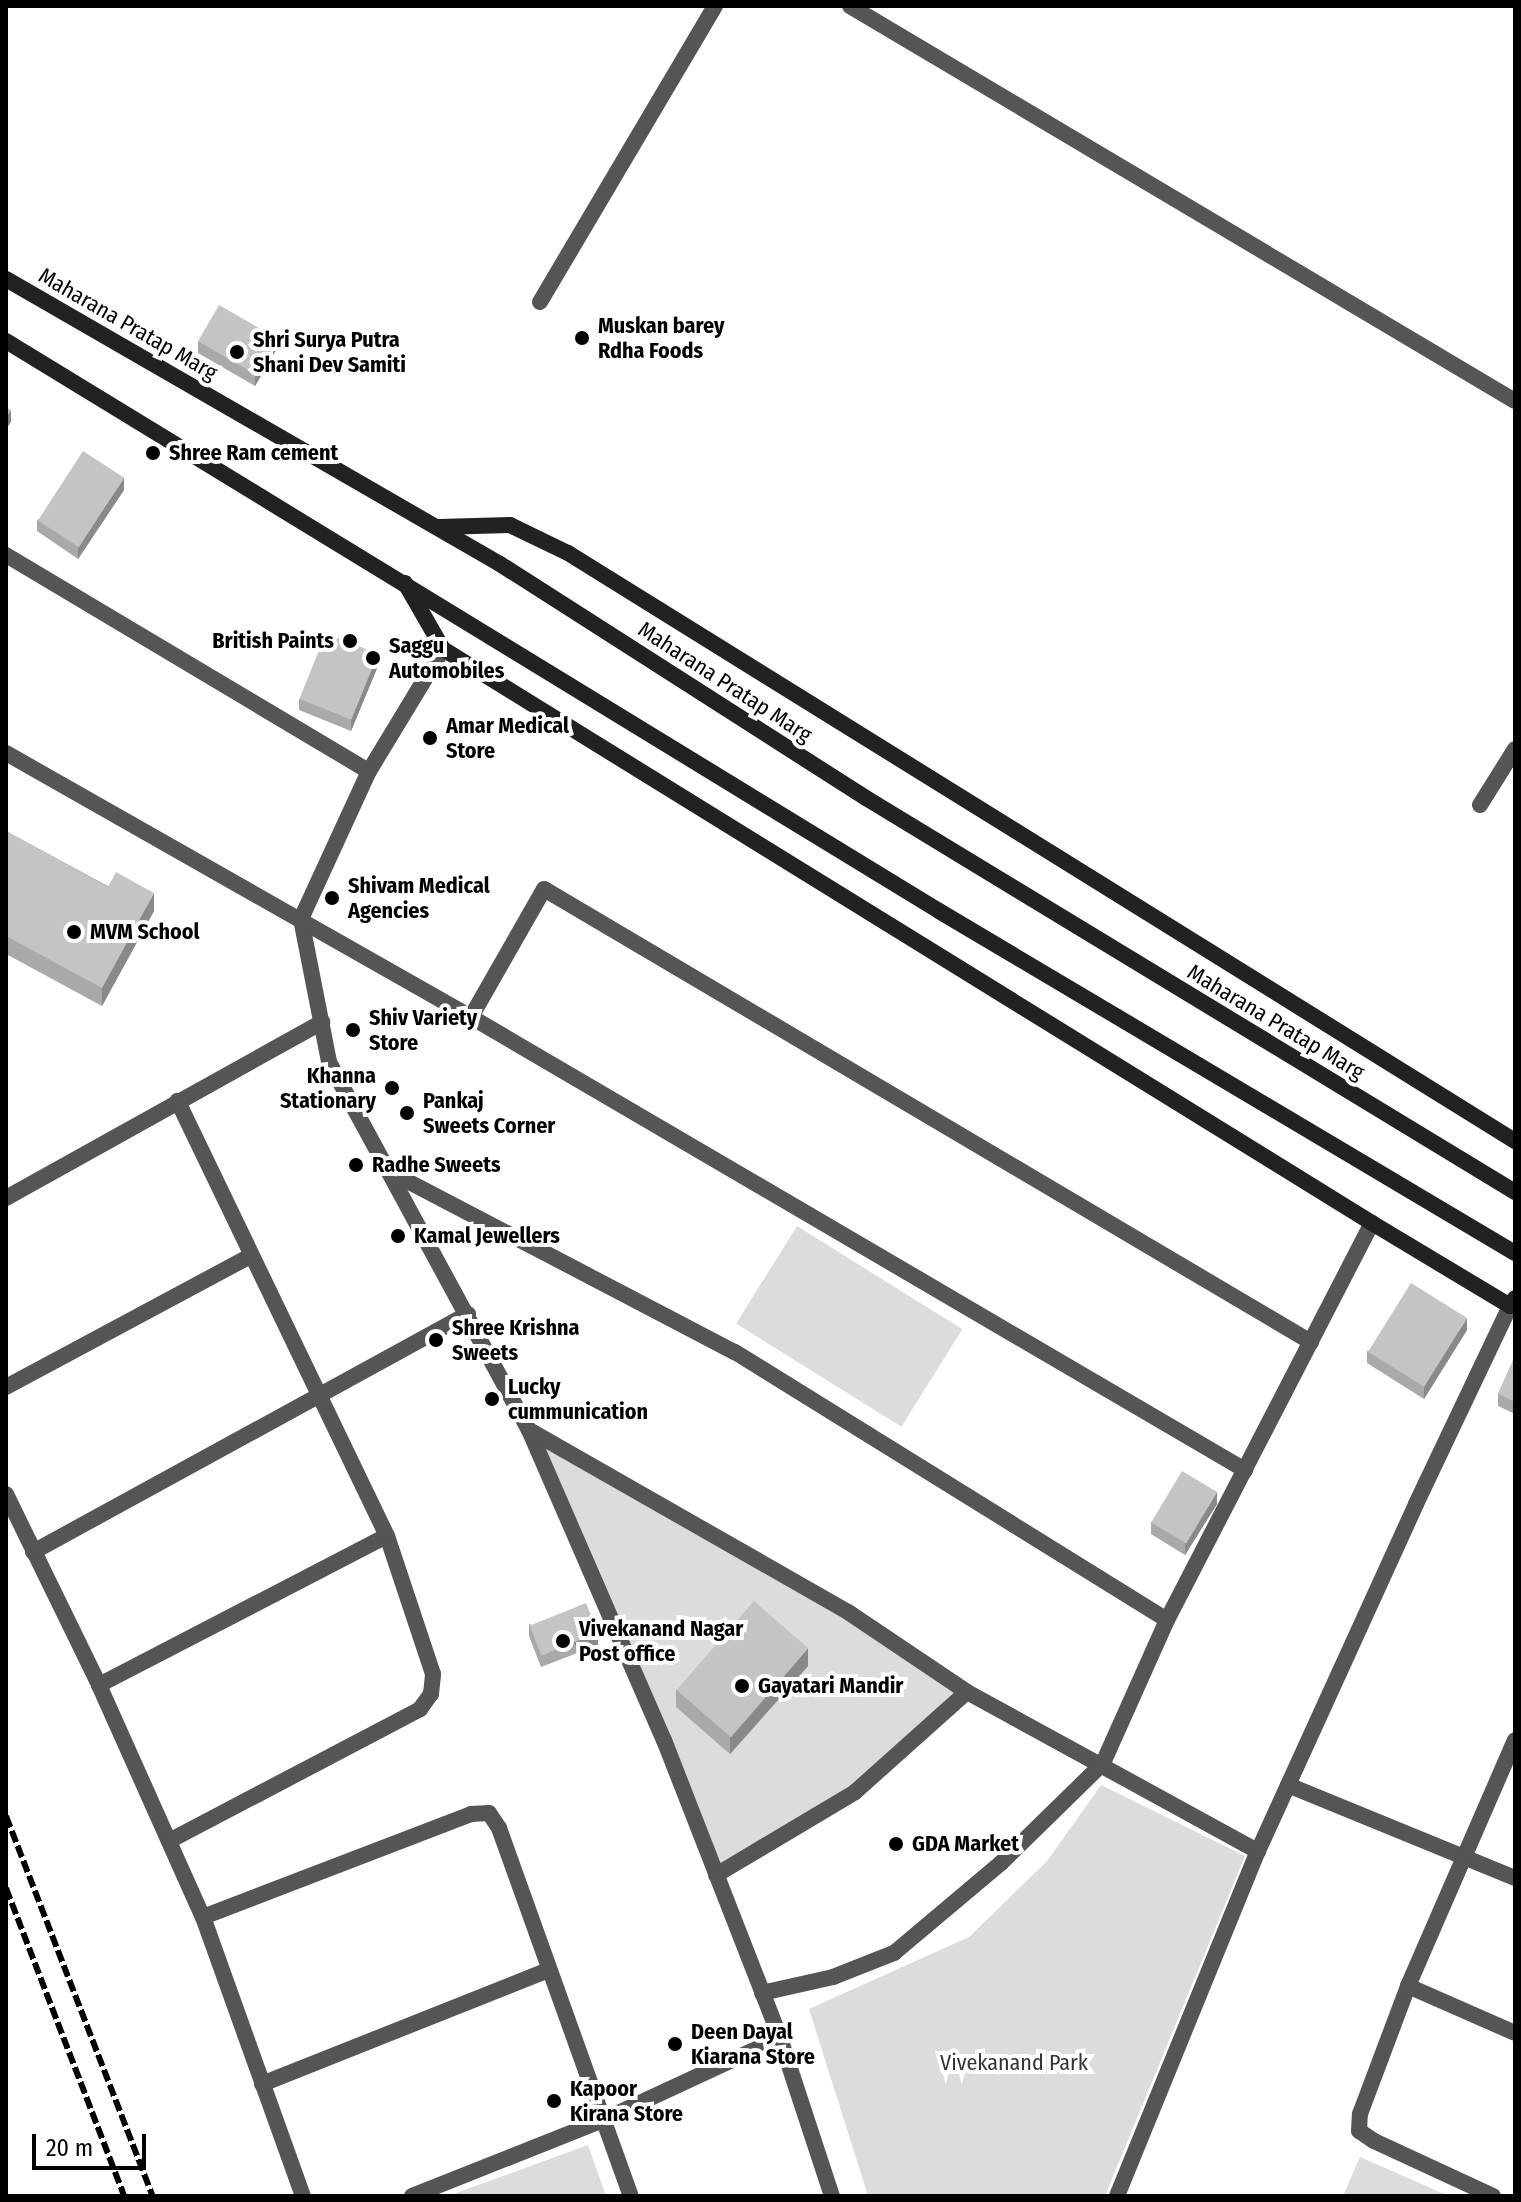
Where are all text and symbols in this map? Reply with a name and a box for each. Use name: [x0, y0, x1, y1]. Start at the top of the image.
street label: Maharana Pratap Marg: [34, 262, 222, 386]
place label: Muskan barey Rdha Foods: [598, 312, 724, 364]
place label: Shri Surya Putra Shani Dev Samiti: [253, 326, 406, 378]
marker: Muskan barey Rdha Foods: [573, 329, 591, 347]
marker: Shri Surya Putra Shani Dev Samiti: [228, 343, 246, 361]
place label: Shree Ram cement: [169, 440, 338, 466]
marker: Shree Ram cement: [144, 444, 162, 462]
street label: Maharana Pratap Marg: [633, 616, 817, 748]
place label: British Paints: [212, 628, 334, 654]
marker: British Paints: [341, 632, 359, 650]
place label: Saggu Automobiles: [389, 632, 504, 684]
marker: Saggu Automobiles: [364, 649, 382, 667]
place label: Amar Medical Store: [446, 712, 569, 764]
marker: Amar Medical Store: [421, 729, 439, 747]
place label: Shivam Medical Agencies: [348, 872, 490, 924]
marker: Shivam Medical Agencies: [323, 889, 341, 907]
place label: MVM School: [90, 919, 199, 945]
marker: MVM School: [65, 923, 83, 941]
street label: Maharana Pratap Marg: [1183, 959, 1369, 1085]
place label: Shiv Variety Store: [369, 1004, 477, 1056]
marker: Shiv Variety Store: [344, 1021, 362, 1039]
place label: Khanna Stationary: [280, 1062, 376, 1114]
marker: Khanna Stationary: [383, 1079, 401, 1097]
place label: Pankaj Sweets Corner: [423, 1087, 555, 1138]
marker: Pankaj Sweets Corner: [398, 1104, 416, 1122]
place label: Radhe Sweets: [372, 1152, 501, 1178]
marker: Radhe Sweets: [347, 1156, 365, 1174]
place label: Kamal Jewellers: [414, 1223, 560, 1249]
marker: Kamal Jewellers: [389, 1227, 407, 1245]
place label: Shree Krishna Sweets: [452, 1314, 579, 1366]
marker: Shree Krishna Sweets: [427, 1331, 445, 1349]
place label: Lucky cummunication: [508, 1373, 648, 1424]
marker: Lucky cummunication: [483, 1390, 501, 1408]
place label: Vivekanand Nagar Post office: [579, 1615, 743, 1666]
marker: Vivekanand Nagar Post office: [554, 1632, 572, 1650]
place label: Gayatari Mandir: [758, 1673, 903, 1699]
marker: Gayatari Mandir: [733, 1677, 751, 1695]
place label: GDA Market: [912, 1831, 1019, 1857]
marker: GDA Market: [887, 1835, 905, 1853]
place label: Deen Dayal Kiarana Store: [691, 2018, 815, 2070]
marker: Deen Dayal Kiarana Store: [666, 2035, 684, 2053]
park label: Vivekanand Park: [940, 2050, 1088, 2076]
place label: Kapoor Kirana Store: [570, 2075, 683, 2126]
marker: Kapoor Kirana Store: [545, 2092, 563, 2110]
scale bar: [36, 2118, 150, 2168]
text: 20 m: [46, 2134, 93, 2162]

